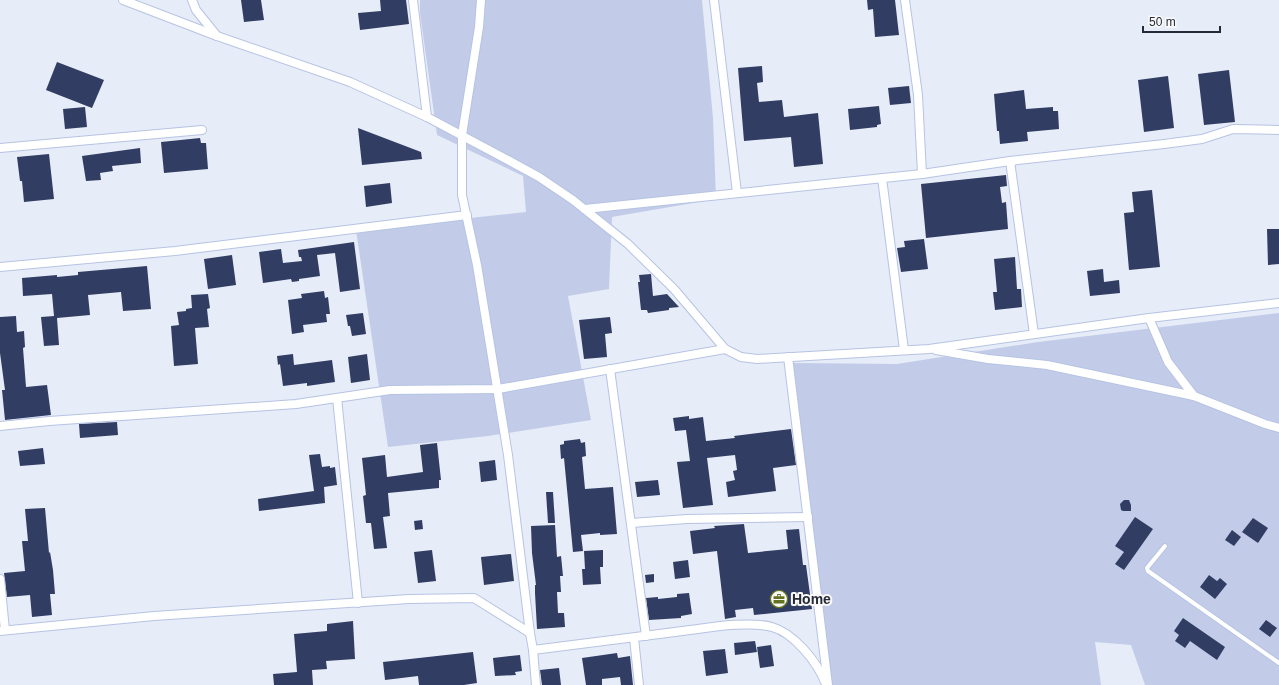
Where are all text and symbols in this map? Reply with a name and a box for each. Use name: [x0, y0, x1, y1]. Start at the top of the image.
scale bar: [1143, 8, 1220, 34]
text: 50 m: [1149, 15, 1176, 29]
office icon: Home: [769, 589, 789, 609]
place label: Home: [792, 591, 831, 607]

